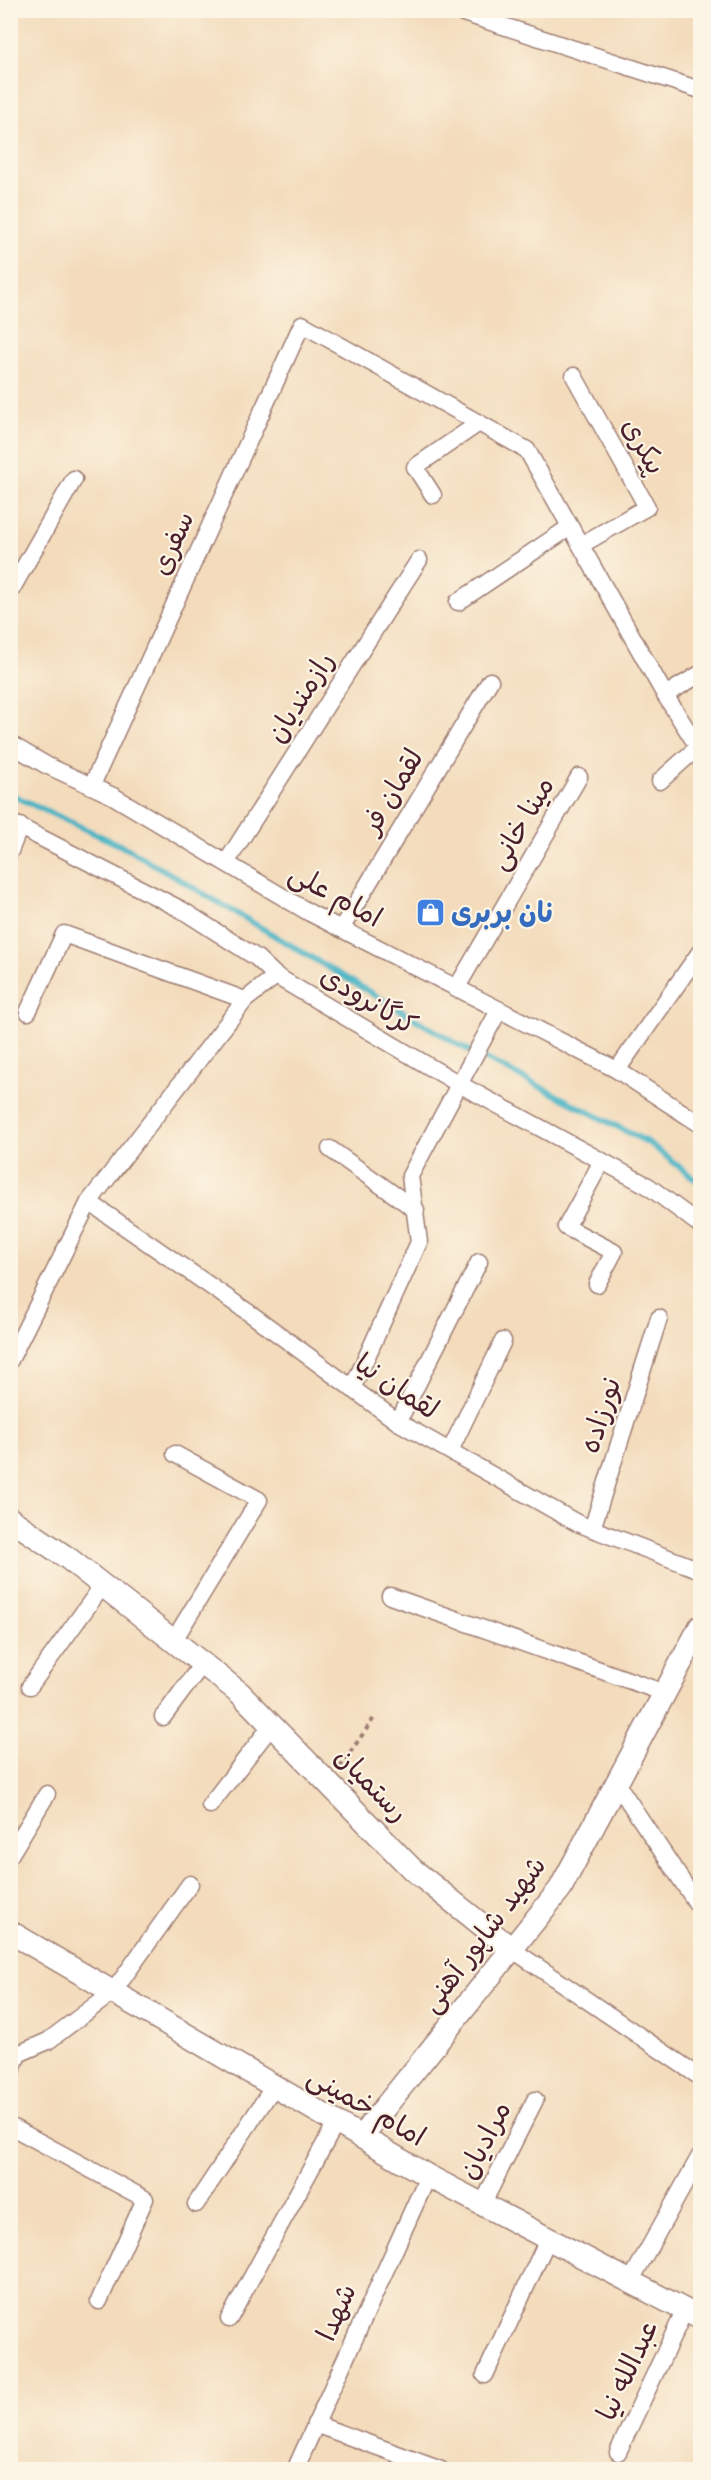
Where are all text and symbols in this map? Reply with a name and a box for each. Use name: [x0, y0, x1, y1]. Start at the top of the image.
street label: پیکری: [613, 411, 674, 481]
street label: سفری: [142, 505, 202, 581]
street label: رازمندیان: [258, 645, 342, 749]
street label: لقمان فر: [352, 742, 431, 842]
street label: مینا خانی: [480, 770, 562, 876]
street label: امام علی: [281, 855, 389, 938]
place label: نان بربری: [451, 895, 553, 930]
shop icon: نان بربری: [414, 896, 446, 928]
street label: کرگانرودی: [314, 957, 424, 1043]
street label: لقمان نیا: [348, 1345, 446, 1427]
street label: نورزاده: [571, 1373, 629, 1457]
street label: رستمیان: [327, 1739, 417, 1829]
street label: شهید شاپور آهنی: [413, 1849, 554, 2020]
street label: امام خمینی: [299, 2058, 433, 2157]
street label: مرادیان: [450, 2095, 518, 2185]
street label: شهدا: [308, 2278, 364, 2346]
street label: عبدالله نیا: [589, 2314, 665, 2426]

